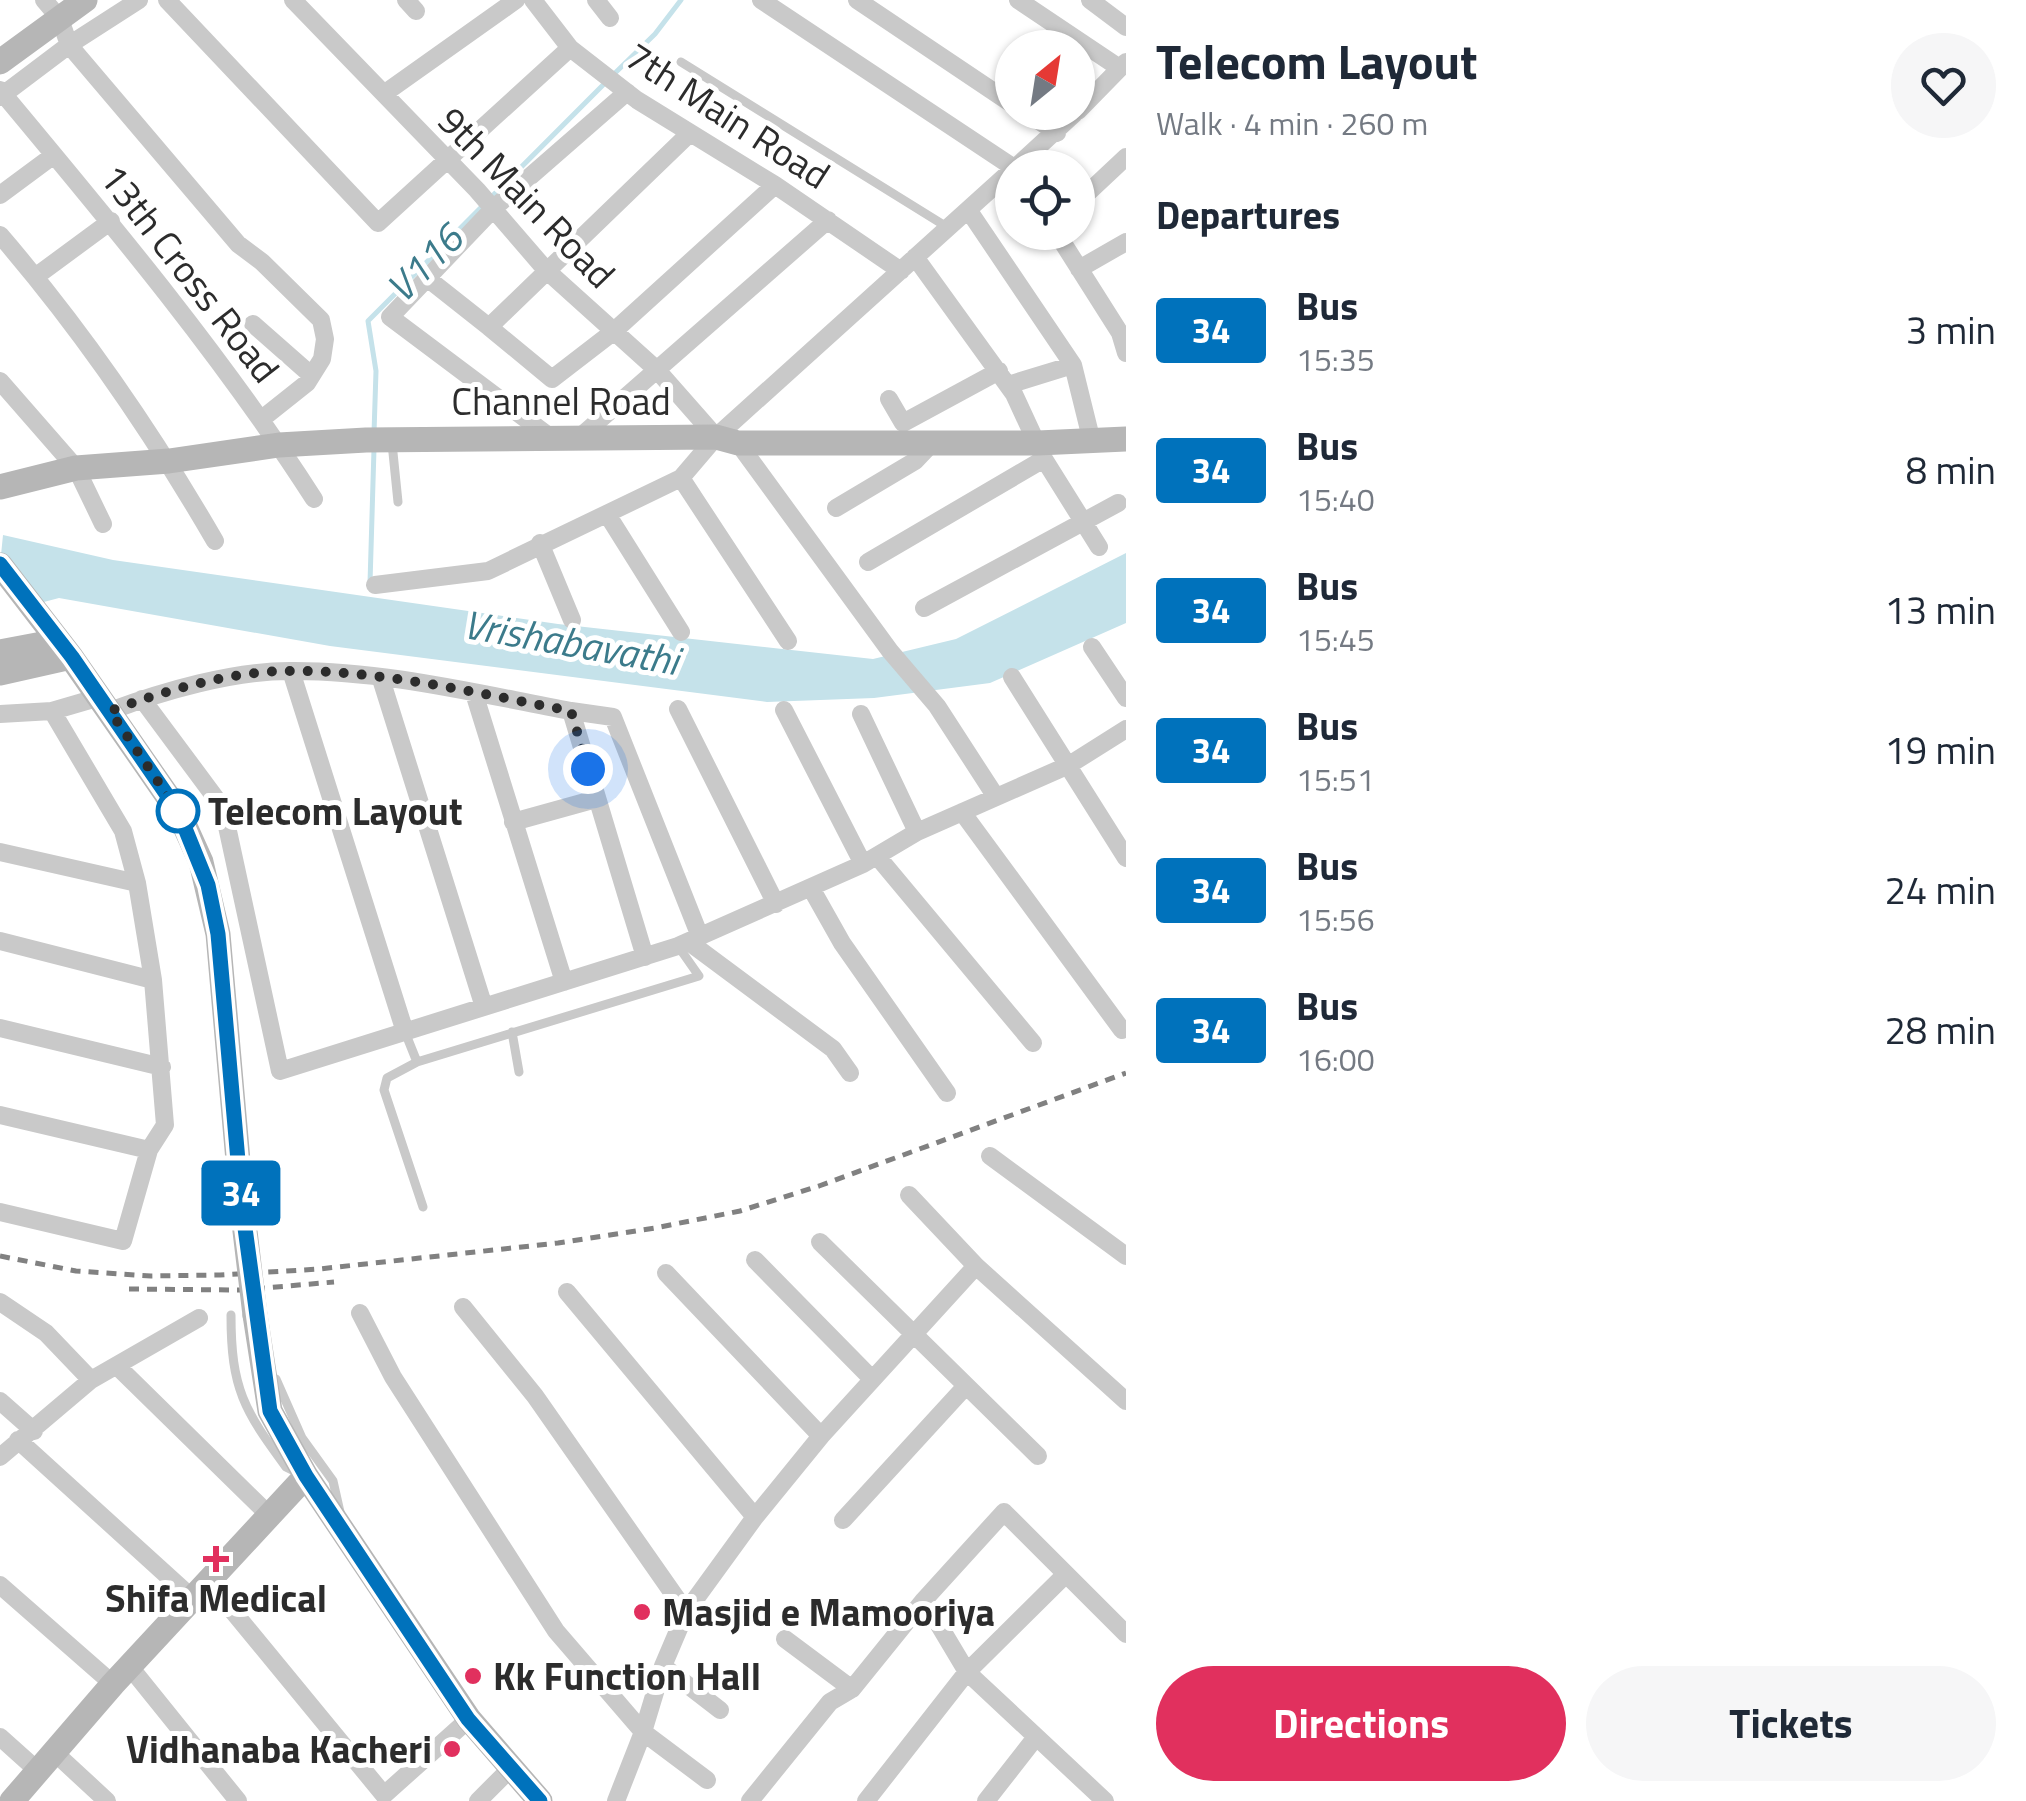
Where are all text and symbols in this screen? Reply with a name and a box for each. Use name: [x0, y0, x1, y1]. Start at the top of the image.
text: Telecom Layout: [1156, 25, 1477, 98]
street label: 7th Main Road: [614, 27, 842, 203]
north arrow: [995, 30, 1095, 130]
map controls: [995, 30, 1095, 250]
button: heart: [1891, 33, 1996, 138]
street label: 9th Main Road: [425, 93, 629, 301]
text: Walk · 4 min · 260 m: [1156, 99, 1428, 147]
button: locate: [995, 150, 1095, 250]
street label: 13th Cross Road: [86, 151, 294, 395]
text: Departures: [1156, 186, 1340, 244]
water label: V116: [371, 207, 479, 316]
text: Bus: [1296, 277, 1358, 335]
text: 3 min: [1906, 301, 1996, 359]
text: 34: [1191, 303, 1231, 357]
text: 15:35: [1296, 335, 1375, 383]
street label: Channel Road: [451, 372, 671, 430]
text: Bus: [1296, 417, 1358, 475]
text: 8 min: [1906, 441, 1996, 499]
text: 34: [1191, 443, 1231, 497]
text: 15:40: [1296, 475, 1375, 523]
text: Bus: [1296, 557, 1358, 615]
text: 13 min: [1885, 581, 1996, 639]
text: 34: [1191, 583, 1231, 637]
water label: Vrishabavathi: [459, 593, 688, 692]
text: 15:45: [1296, 615, 1375, 663]
text: Bus: [1296, 697, 1358, 755]
text: 19 min: [1885, 721, 1996, 779]
text: 34: [1191, 723, 1231, 777]
your location: [563, 744, 613, 794]
text: 15:51: [1296, 755, 1375, 803]
place label: Telecom Layout: [208, 782, 463, 840]
marker: Telecom Layout: [157, 790, 199, 832]
text: Bus: [1296, 837, 1358, 895]
text: 24 min: [1885, 861, 1996, 919]
text: 34: [1191, 863, 1231, 917]
text: 15:56: [1296, 895, 1375, 943]
text: Bus: [1296, 977, 1358, 1035]
text: 28 min: [1885, 1001, 1996, 1059]
text: 34: [1191, 1003, 1231, 1057]
text: 16:00: [1296, 1035, 1375, 1083]
line badge: 34: [196, 1160, 286, 1226]
text: 34: [221, 1166, 261, 1220]
marker: Shifa Medical: [205, 1548, 227, 1570]
place label: Shifa Medical: [105, 1569, 327, 1627]
place label: Masjid e Mamooriya: [662, 1583, 995, 1641]
marker: Masjid e Mamooriya: [631, 1601, 653, 1623]
place label: Kk Function Hall: [493, 1647, 761, 1705]
marker: Kk Function Hall: [462, 1665, 484, 1687]
button: Directions: [1156, 1666, 1566, 1781]
button: Tickets: [1586, 1666, 1996, 1781]
place label: Vidhanaba Kacheri: [126, 1720, 432, 1778]
marker: Vidhanaba Kacheri: [441, 1738, 463, 1760]

